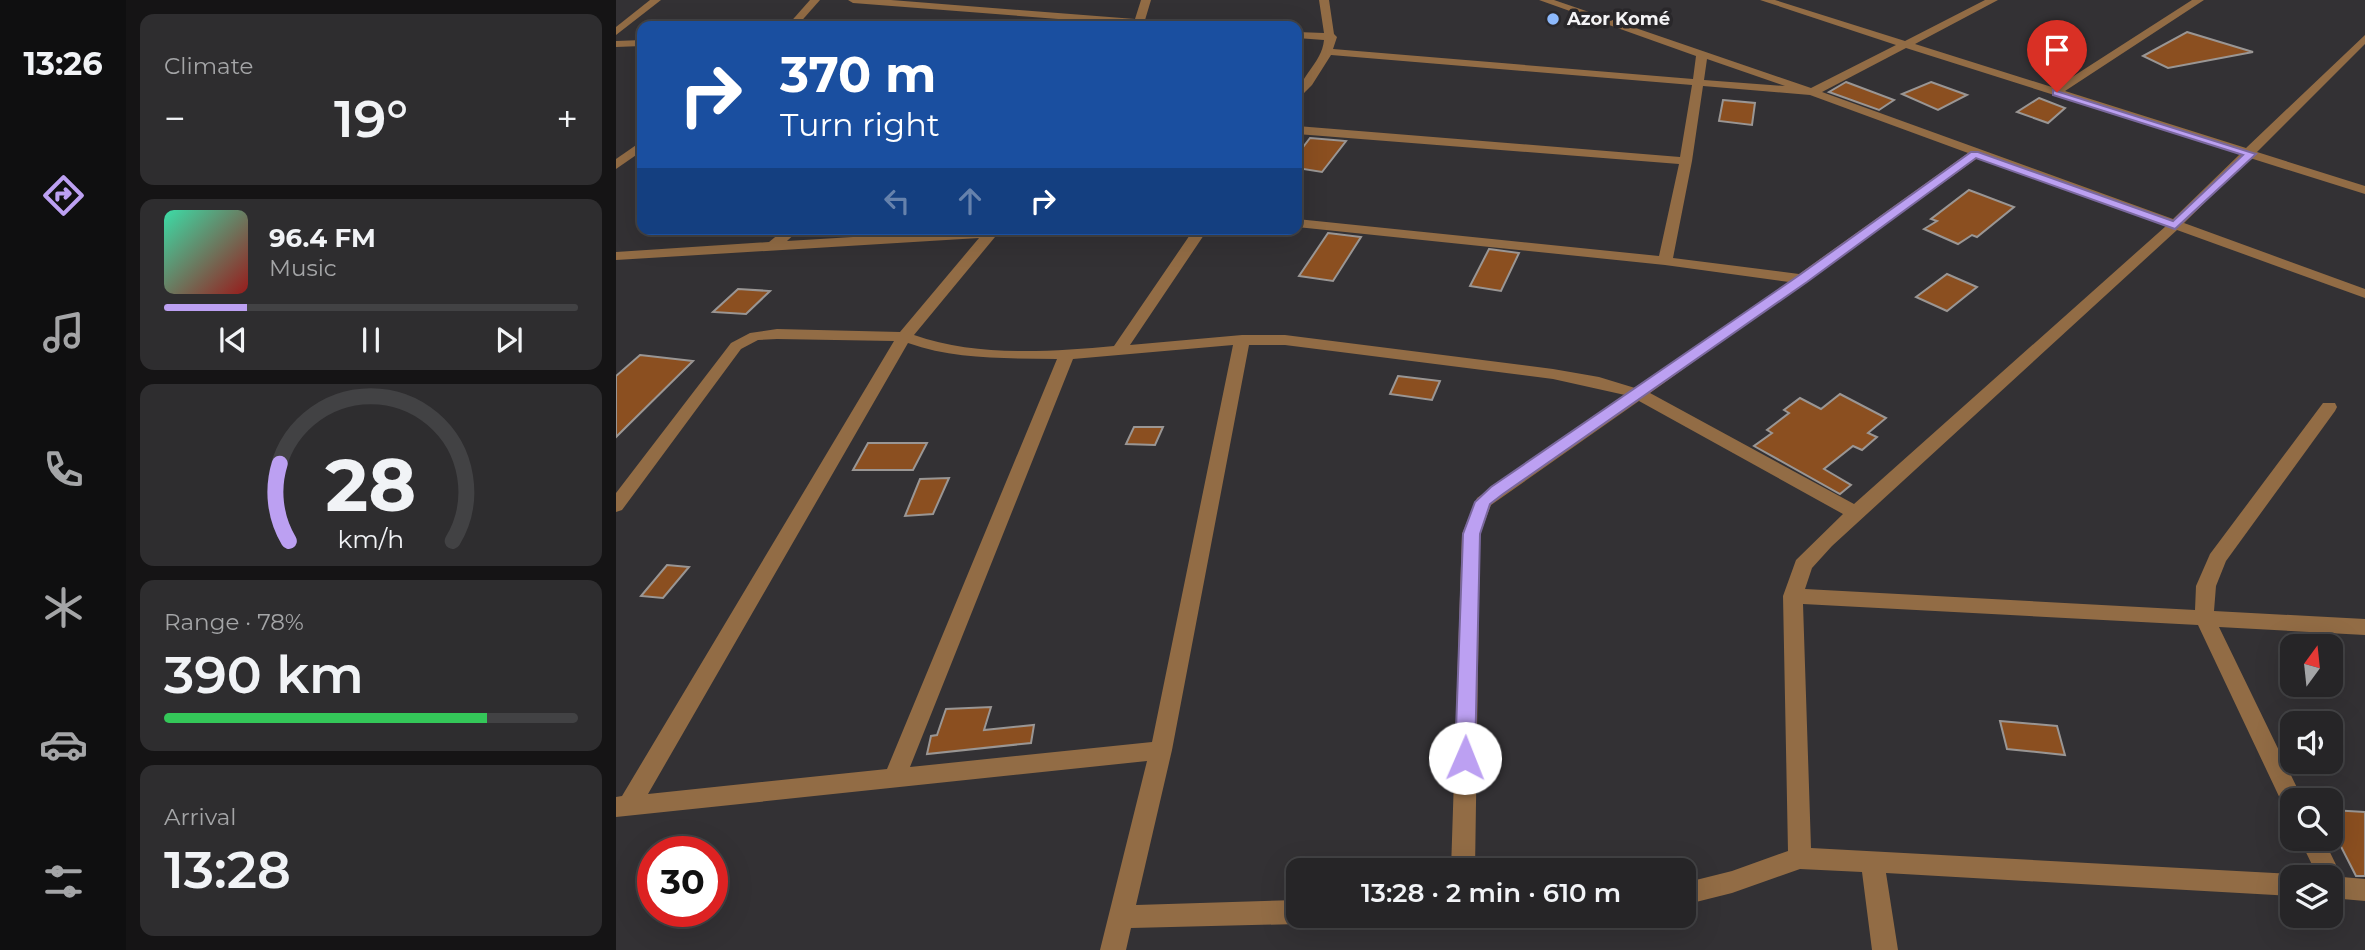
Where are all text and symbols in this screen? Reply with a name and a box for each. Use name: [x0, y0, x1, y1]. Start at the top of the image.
place label: Azor Komé: [1566, 8, 1670, 30]
marker: Azor Komé: [1545, 11, 1561, 27]
pin: [2027, 20, 2087, 92]
icon: arrive: [2038, 31, 2076, 69]
text: 13:26: [23, 44, 103, 83]
text: 370 m: [780, 45, 937, 104]
icon: right: [665, 49, 756, 140]
text: Climate: [164, 52, 253, 80]
text: 19°: [334, 87, 408, 150]
text: −: [164, 95, 186, 142]
text: +: [556, 95, 578, 142]
text: Turn right: [780, 105, 940, 144]
icon: directions: [39, 171, 88, 220]
icon: left: [878, 182, 916, 220]
icon: ahead: [951, 182, 989, 220]
icon: right: [1024, 182, 1062, 220]
text: 96.4 FM: [269, 222, 376, 254]
text: Music: [269, 254, 337, 282]
icon: music: [39, 308, 88, 357]
icon: previous: [214, 321, 252, 359]
icon: pause: [352, 321, 390, 359]
icon: next: [490, 321, 528, 359]
text: 28: [326, 441, 417, 529]
icon: phone: [39, 445, 88, 494]
text: km/h: [338, 524, 404, 554]
icon: climate: [39, 583, 88, 632]
text: Range · 78%: [164, 608, 304, 636]
north arrow: [2280, 634, 2343, 696]
map controls: [2280, 634, 2343, 928]
text: 390 km: [164, 643, 364, 706]
button: sound: [2280, 711, 2343, 774]
icon: car: [39, 720, 88, 769]
position arrow: [1428, 721, 1502, 795]
button: search: [2280, 788, 2343, 851]
text: Arrival: [164, 803, 237, 831]
speed limit sign: 30: [637, 836, 728, 927]
text: 13:28: [164, 838, 291, 901]
icon: filters: [39, 857, 88, 906]
button: layers: [2280, 865, 2343, 928]
text: 13:28 · 2 min · 610 m: [1361, 877, 1621, 909]

